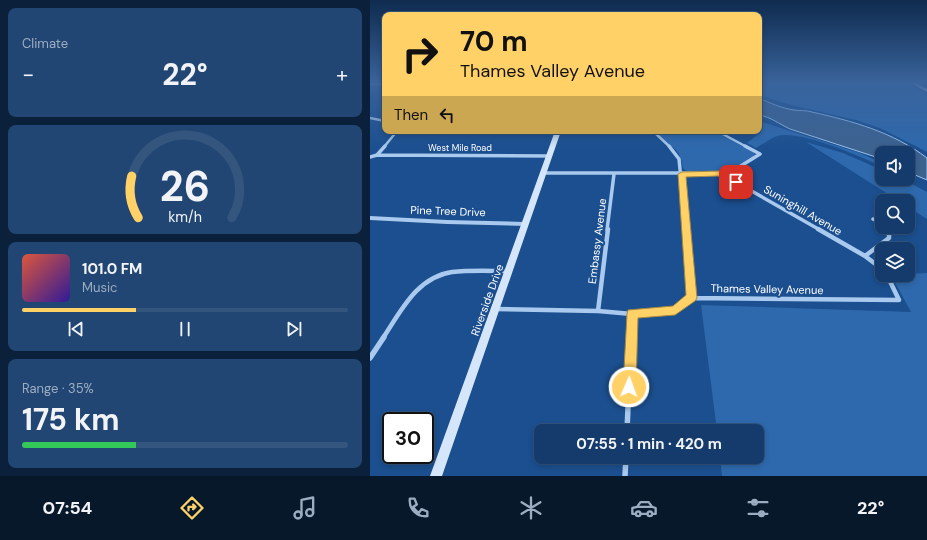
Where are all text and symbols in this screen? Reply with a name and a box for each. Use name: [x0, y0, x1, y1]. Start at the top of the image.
text: 70 m: [460, 23, 528, 60]
icon: right: [394, 28, 446, 80]
text: Climate: [22, 35, 68, 52]
text: 22°: [162, 55, 208, 94]
text: Thames Valley Avenue: [460, 59, 645, 83]
text: −: [22, 60, 34, 89]
text: +: [336, 60, 348, 89]
icon: left: [436, 104, 458, 126]
text: Then: [394, 105, 428, 125]
street label: West Mile Road: [428, 142, 492, 154]
map controls: [875, 146, 915, 282]
button: sound: [875, 146, 915, 186]
text: 26: [160, 159, 210, 213]
pin: [719, 165, 753, 199]
icon: arrive: [725, 171, 747, 193]
street label: Suninghill Avenue: [761, 182, 845, 238]
button: search: [875, 194, 915, 234]
street label: Embassy Avenue: [585, 197, 609, 285]
street label: Pine Tree Drive: [410, 203, 486, 219]
text: km/h: [168, 207, 202, 225]
button: layers: [875, 242, 915, 282]
text: 101.0 FM: [82, 259, 142, 279]
street label: Riverside Drive: [468, 262, 506, 338]
text: Music: [82, 279, 117, 296]
street label: Thames Valley Avenue: [710, 281, 824, 297]
icon: previous: [65, 318, 87, 340]
icon: pause: [174, 318, 196, 340]
icon: next: [283, 318, 305, 340]
position arrow: [608, 366, 650, 408]
text: Range · 35%: [22, 380, 94, 397]
text: 175 km: [22, 400, 120, 439]
speed limit sign: 30: [382, 412, 434, 464]
text: 07:55 · 1 min · 420 m: [576, 434, 722, 454]
icon: directions: [178, 494, 206, 522]
icon: music: [291, 494, 319, 522]
icon: phone: [404, 494, 432, 522]
icon: climate: [517, 494, 545, 522]
icon: car: [630, 494, 658, 522]
icon: filters: [744, 494, 772, 522]
text: 07:54: [43, 496, 92, 520]
text: 22°: [857, 496, 884, 520]

